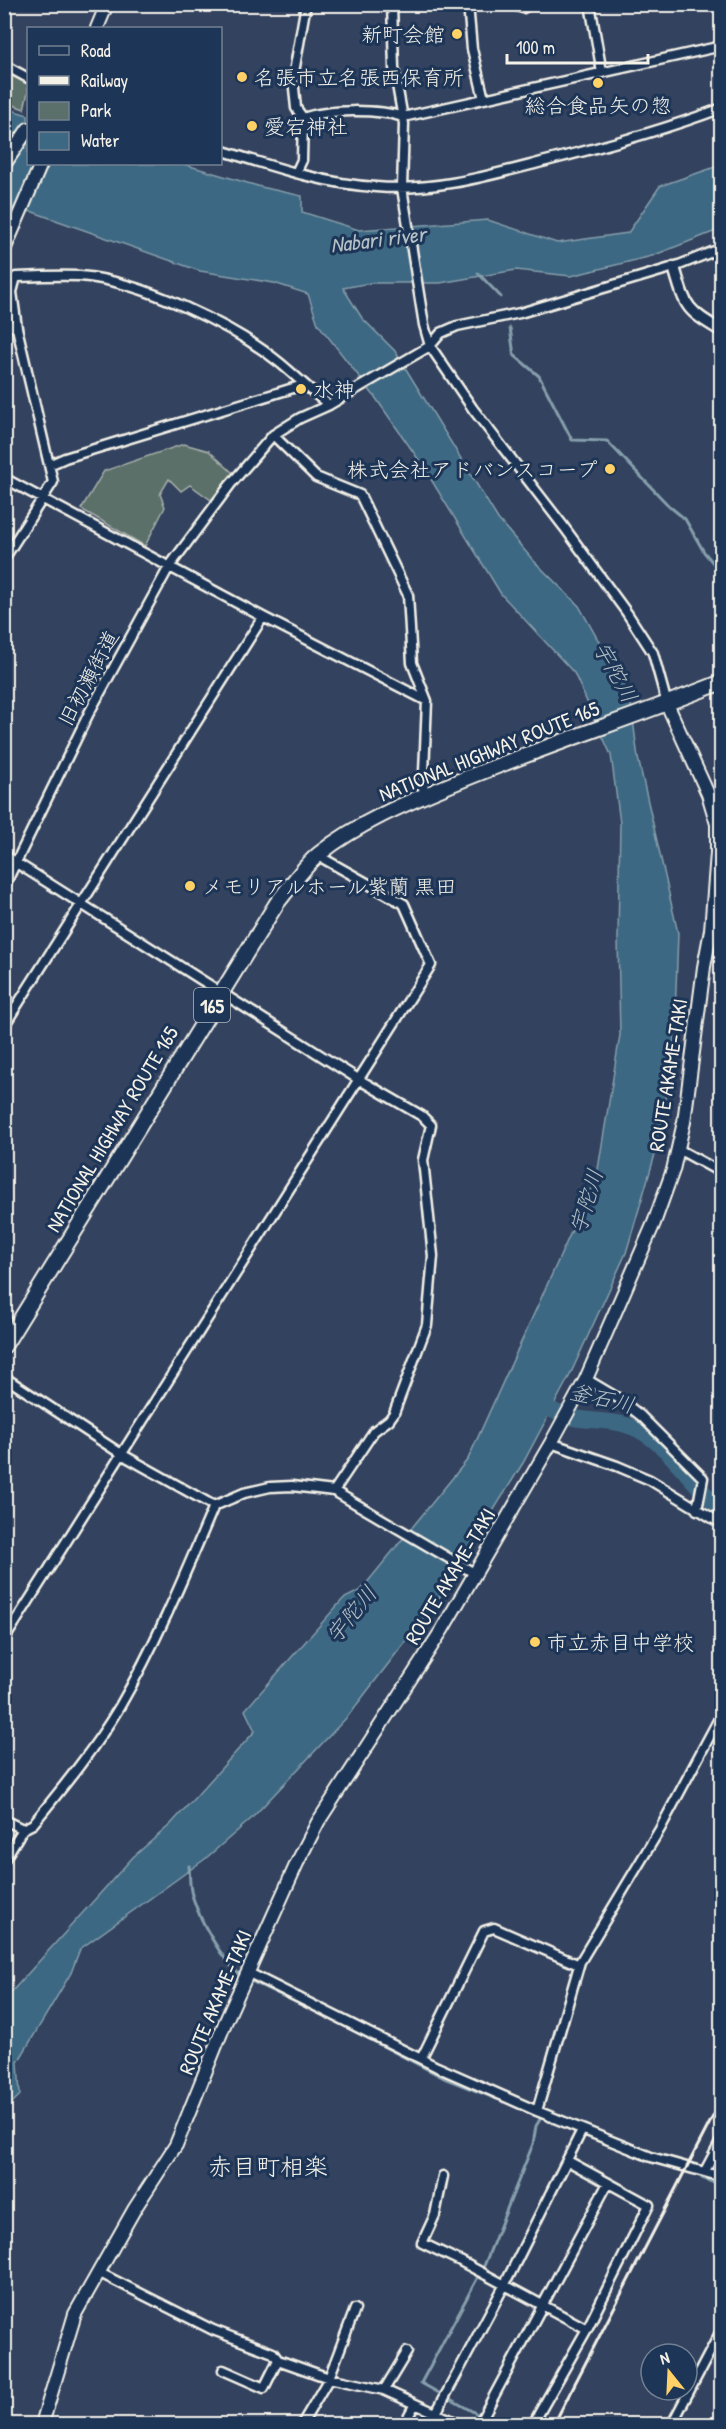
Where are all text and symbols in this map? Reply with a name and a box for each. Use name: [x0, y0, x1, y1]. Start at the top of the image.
place label: 新町会館: [361, 20, 445, 49]
legend: [27, 27, 222, 165]
marker: 新町会館: [450, 27, 464, 41]
scale bar: [507, 27, 648, 65]
text: 100 m: [516, 35, 555, 60]
text: Road: [81, 38, 111, 63]
place label: 名張市立名張西保育所: [254, 63, 464, 92]
text: Railway: [81, 68, 128, 93]
marker: 名張市立名張西保育所: [235, 70, 249, 84]
marker: 総合食品矢の惣: [591, 76, 605, 90]
place label: 総合食品矢の惣: [525, 91, 672, 120]
text: Park: [81, 98, 112, 123]
place label: 愛宕神社: [264, 112, 348, 141]
marker: 愛宕神社: [245, 119, 259, 133]
text: Water: [81, 128, 119, 153]
water label: Nabari river: [329, 218, 430, 260]
place label: 水神: [313, 375, 355, 404]
marker: 水神: [294, 382, 308, 396]
place label: 株式会社アドバンスコープ: [347, 455, 598, 484]
marker: 株式会社アドバンスコープ: [603, 462, 617, 476]
street label: 旧初瀬街道: [51, 625, 125, 731]
water label: 宇陀川: [587, 636, 645, 708]
street label: NATIONAL HIGHWAY ROUTE 165: [374, 693, 604, 809]
place label: メモリアルホール紫蘭 黒田: [202, 872, 456, 901]
marker: メモリアルホール紫蘭 黒田: [183, 879, 197, 893]
road number: 165: [194, 988, 230, 1022]
street label: ROUTE AKAME-TAKI: [642, 996, 694, 1154]
street label: NATIONAL HIGHWAY ROUTE 165: [39, 1021, 185, 1237]
water label: 宇陀川: [562, 1165, 610, 1237]
water label: 釜石川: [566, 1376, 638, 1420]
street label: ROUTE AKAME-TAKI: [398, 1502, 502, 1650]
water label: 宇陀川: [319, 1579, 383, 1649]
place label: 市立赤目中学校: [547, 1628, 694, 1657]
marker: 市立赤目中学校: [528, 1635, 542, 1649]
street label: ROUTE AKAME-TAKI: [171, 1925, 259, 2079]
district label: 赤目町相楽: [208, 2150, 328, 2182]
north arrow: [639, 2342, 699, 2402]
text: N: [657, 2346, 672, 2370]

